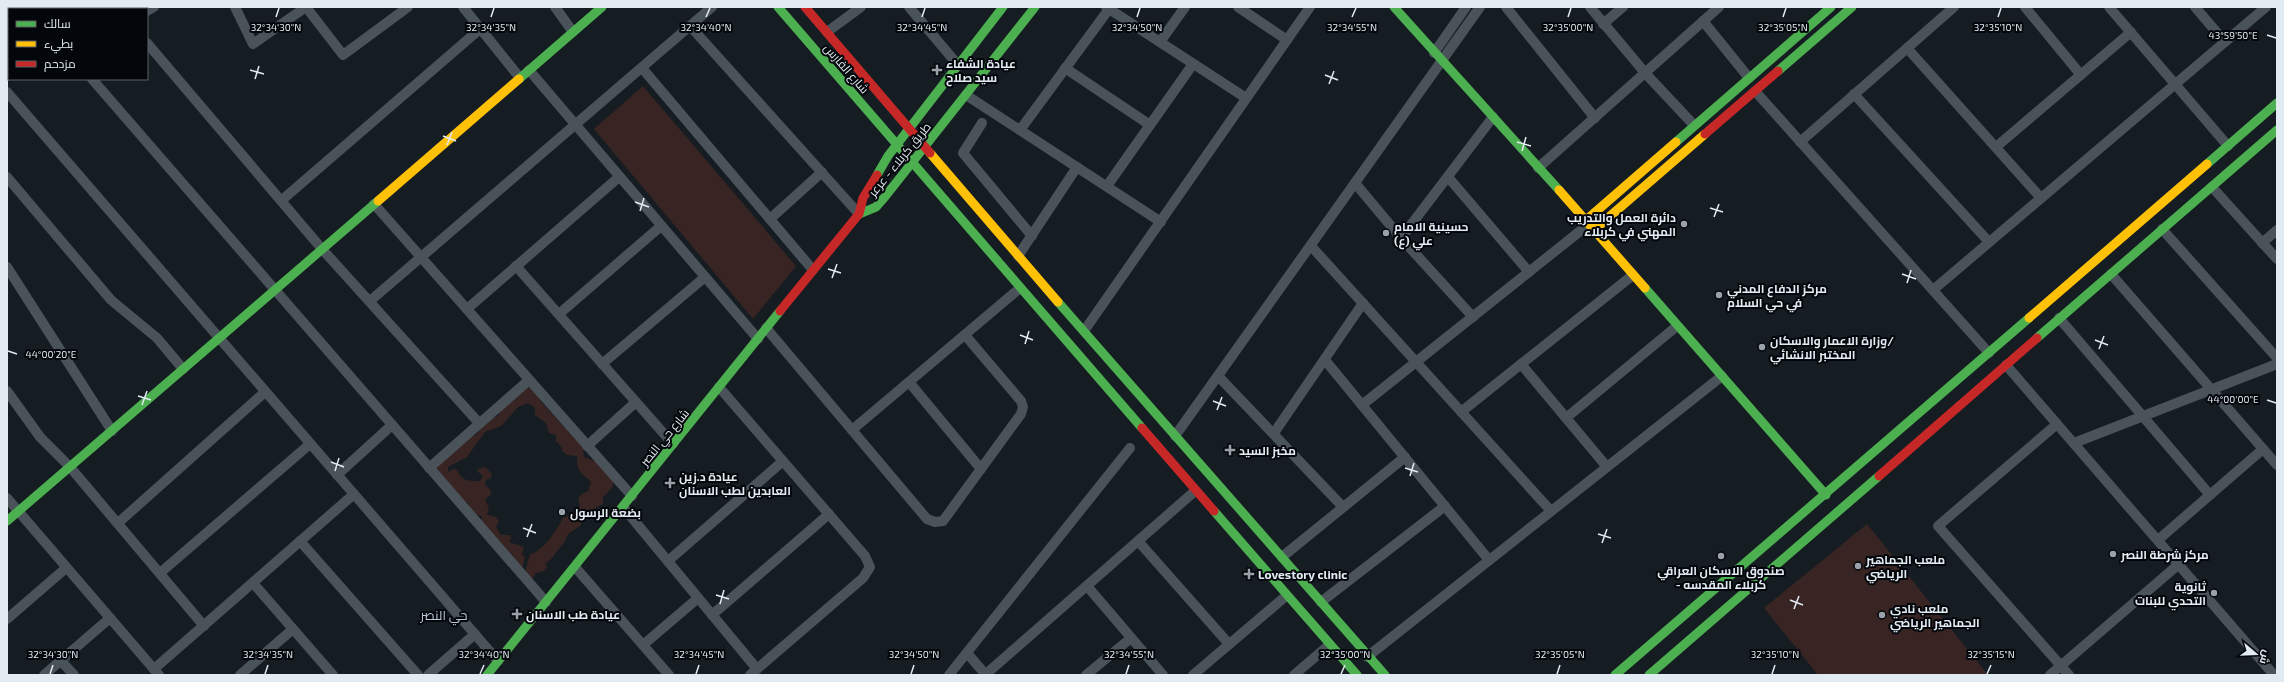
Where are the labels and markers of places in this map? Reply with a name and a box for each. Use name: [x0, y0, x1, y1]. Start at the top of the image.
place label: عيادة الشفاء سيد صلاح: [946, 56, 1016, 87]
marker: عيادة الشفاء سيد صلاح: [931, 64, 943, 76]
place label: دائرة العمل والتدريب المهني في كربلاء: [1567, 210, 1676, 242]
place label: حسينية الامام علي (ع): [1394, 219, 1469, 251]
marker: دائرة العمل والتدريب المهني في كربلاء: [1679, 219, 1689, 229]
marker: حسينية الامام علي (ع): [1381, 228, 1391, 238]
place label: مركز الدفاع المدني في حي السلام: [1727, 281, 1827, 313]
marker: مركز الدفاع المدني في حي السلام: [1714, 290, 1724, 300]
place label: وزارة الاعمار والاسكان/ المختبر الانشائي: [1770, 333, 1894, 365]
marker: وزارة الاعمار والاسكان/ المختبر الانشائي: [1757, 342, 1767, 352]
place label: مخبز السيد: [1239, 443, 1296, 459]
marker: مخبز السيد: [1224, 444, 1236, 456]
place label: عيادة د.زين العابدين لطب الاسنان: [679, 469, 791, 499]
marker: عيادة د.زين العابدين لطب الاسنان: [664, 477, 676, 489]
place label: بضعة الرسول: [570, 505, 641, 521]
marker: بضعة الرسول: [557, 507, 567, 517]
place label: مركز شرطة النصر: [2120, 547, 2209, 563]
marker: مركز شرطة النصر: [2108, 549, 2118, 559]
marker: صندوق الاسكان العراقي - كربلاء المقدسه: [1716, 551, 1726, 561]
place label: ملعب الجماهير الرياضي: [1865, 552, 1945, 584]
marker: ملعب الجماهير الرياضي: [1853, 561, 1863, 571]
place label: صندوق الاسكان العراقي - كربلاء المقدسه: [1657, 563, 1785, 593]
place label: Lovestory clinic: [1258, 567, 1347, 582]
marker: Lovestory clinic: [1243, 568, 1255, 580]
place label: ثانوية التحدي للبنات: [2135, 579, 2207, 611]
marker: ثانوية التحدي للبنات: [2209, 588, 2219, 598]
place label: ملعب نادي الجماهير الرياضي: [1890, 601, 1980, 633]
place label: عيادة طب الاسنان: [526, 607, 620, 623]
marker: عيادة طب الاسنان: [511, 608, 523, 620]
marker: ملعب نادي الجماهير الرياضي: [1877, 610, 1887, 620]

